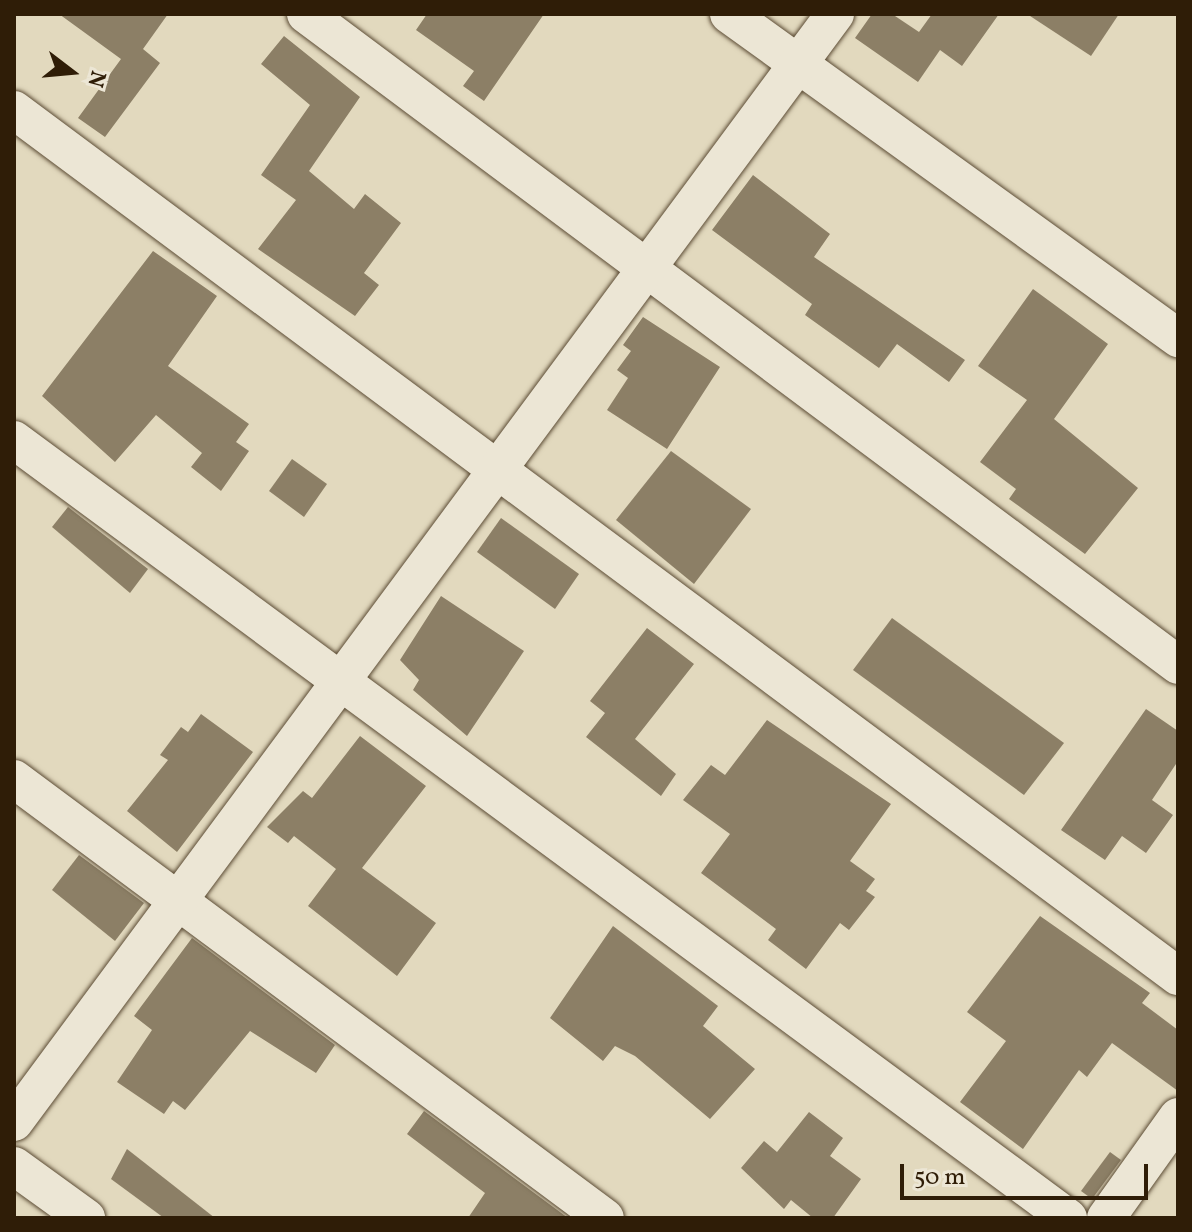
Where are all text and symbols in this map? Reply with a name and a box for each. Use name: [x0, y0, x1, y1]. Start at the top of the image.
north arrow: [32, 32, 112, 112]
text: N: [78, 67, 113, 91]
scale bar: [904, 1148, 1152, 1198]
text: 50 m: [914, 1161, 966, 1195]

